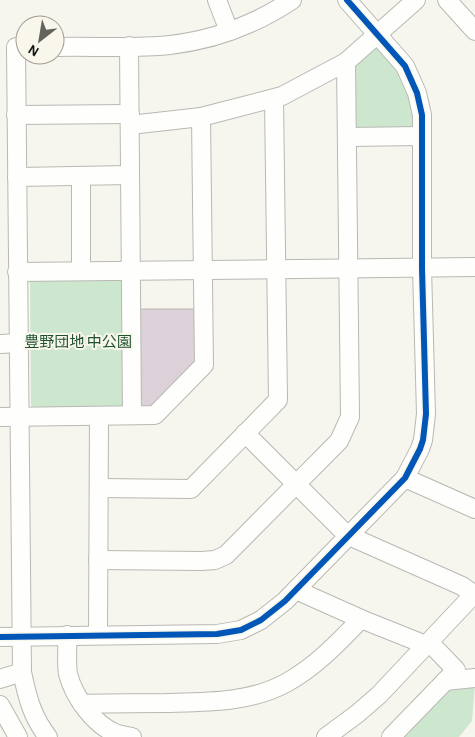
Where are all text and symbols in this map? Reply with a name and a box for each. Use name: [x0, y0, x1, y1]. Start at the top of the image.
north arrow: [15, 15, 65, 65]
text: N: [26, 42, 42, 59]
park label: 豊野団地 中公園: [24, 334, 132, 350]

